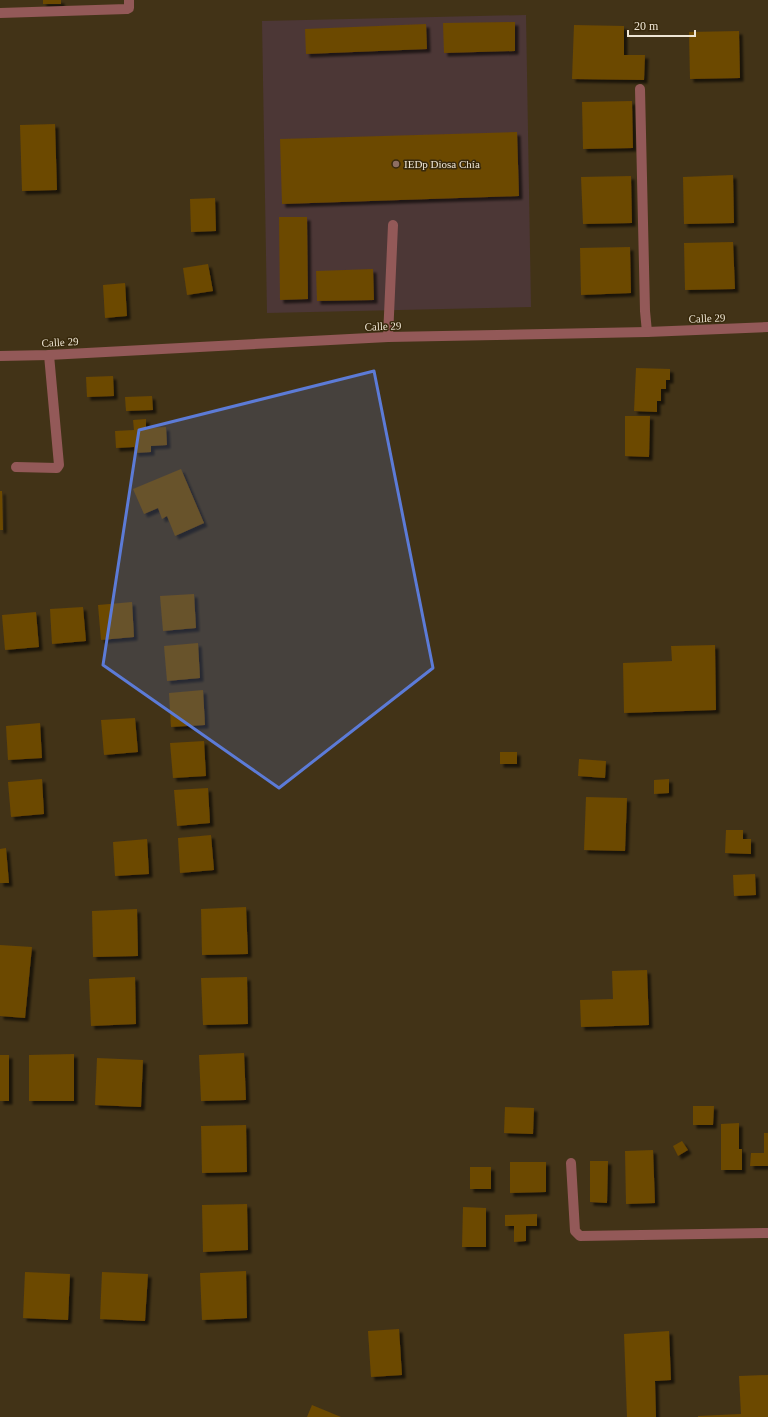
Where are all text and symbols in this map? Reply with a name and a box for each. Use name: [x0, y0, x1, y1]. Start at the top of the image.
scale bar: [628, 12, 695, 38]
text: 20 m: [634, 19, 659, 33]
place label: IEDp Diosa Chía: [404, 158, 480, 170]
marker: IEDp Diosa Chía: [391, 159, 401, 169]
street label: Calle 29: [688, 311, 726, 325]
street label: Calle 29: [364, 319, 402, 333]
street label: Calle 29: [41, 335, 79, 349]

